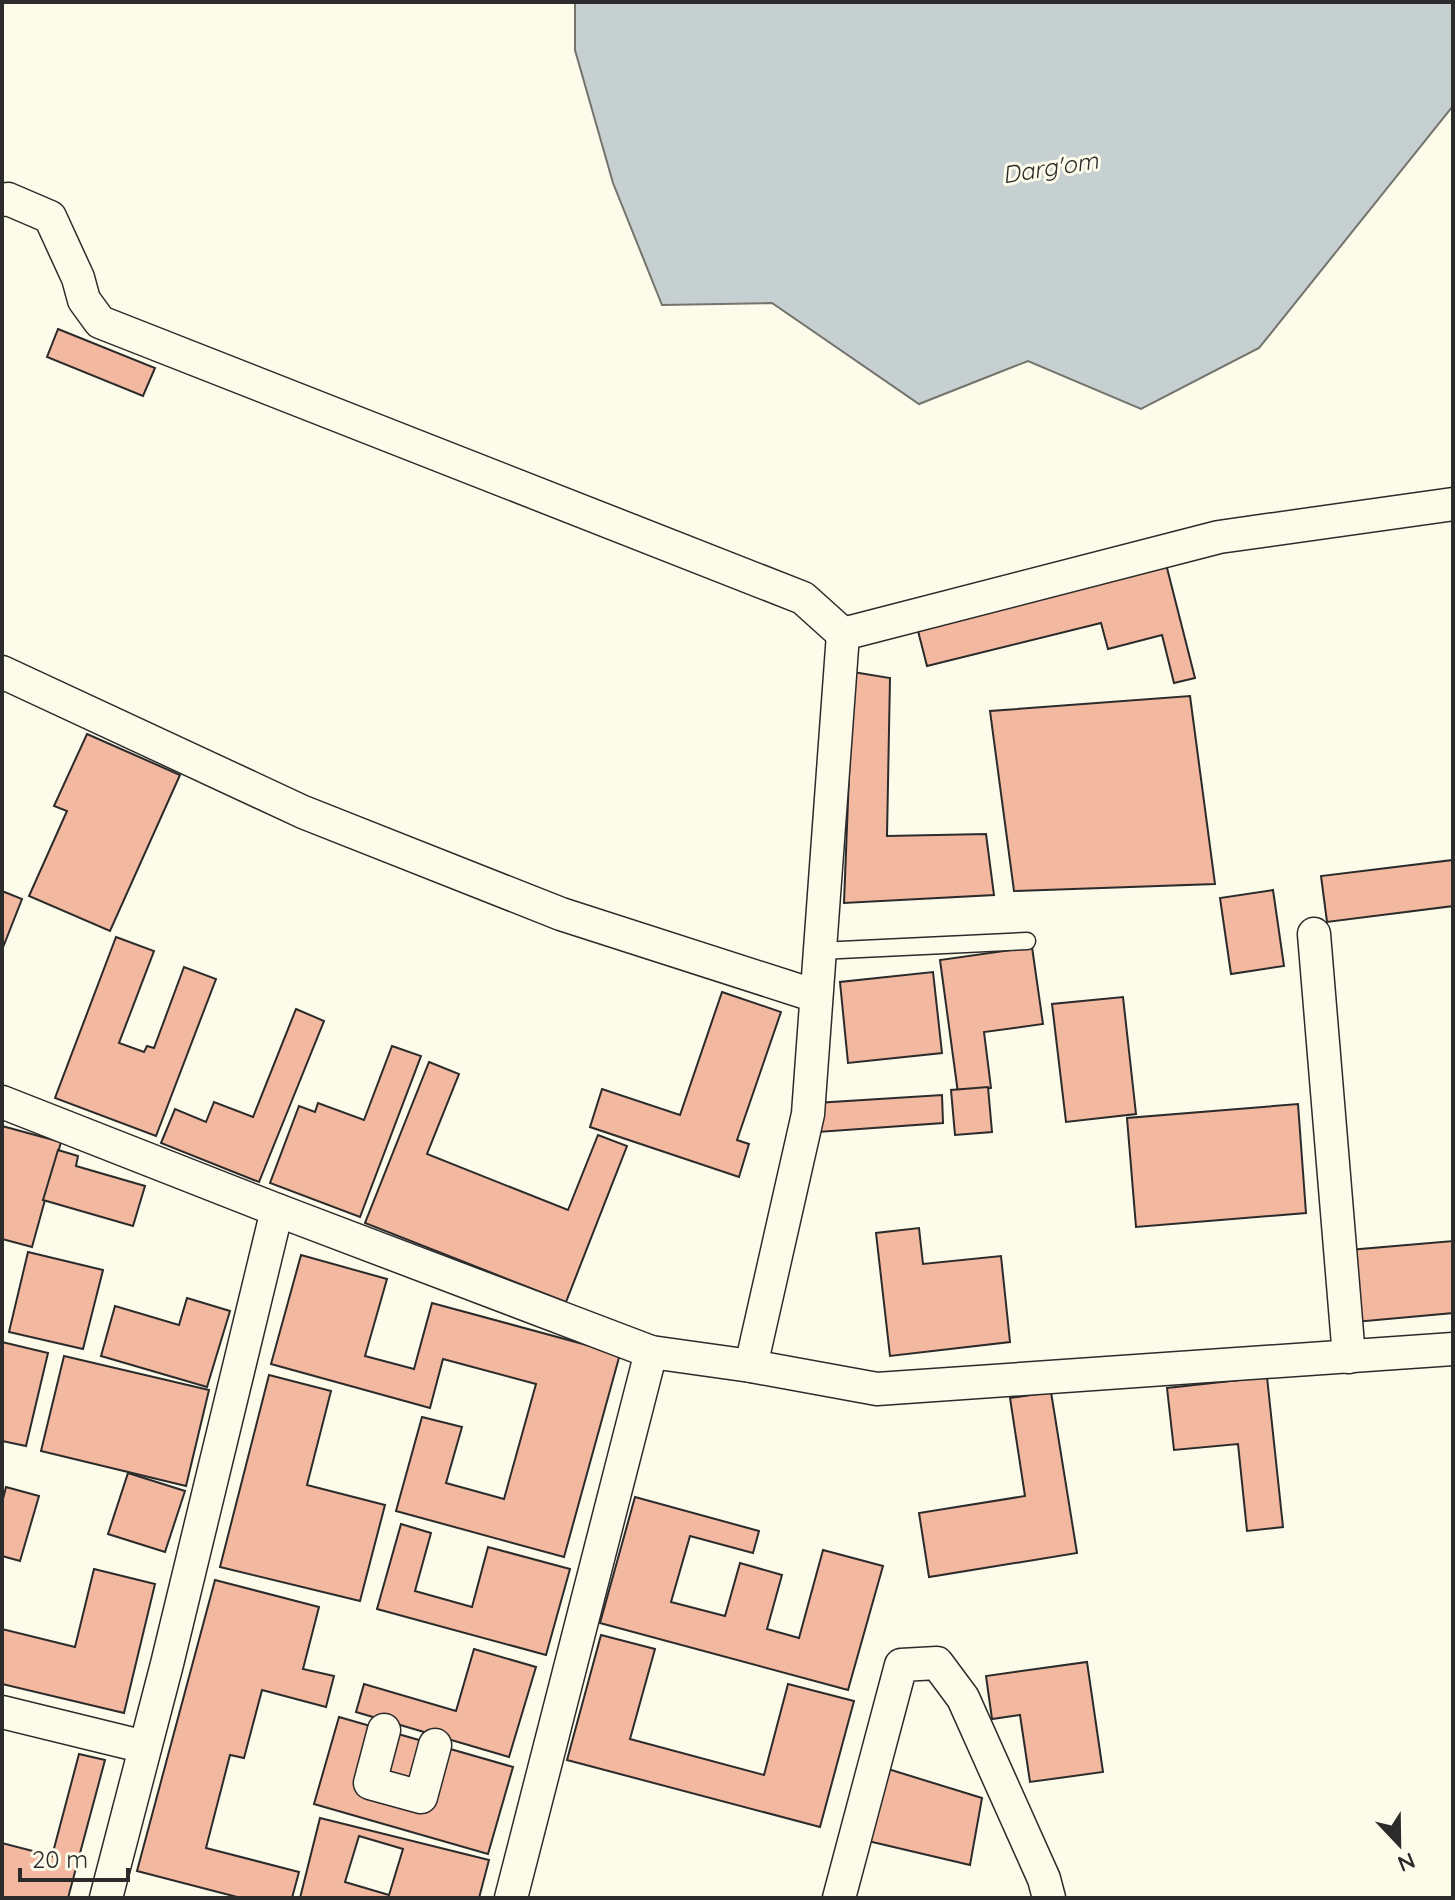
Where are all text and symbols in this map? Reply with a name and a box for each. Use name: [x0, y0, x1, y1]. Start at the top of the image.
water label: Darg'om: [1000, 144, 1101, 189]
north arrow: [1359, 1804, 1439, 1884]
scale bar: [20, 1832, 128, 1882]
text: 20 m: [32, 1844, 88, 1874]
text: N: [1394, 1847, 1419, 1879]

